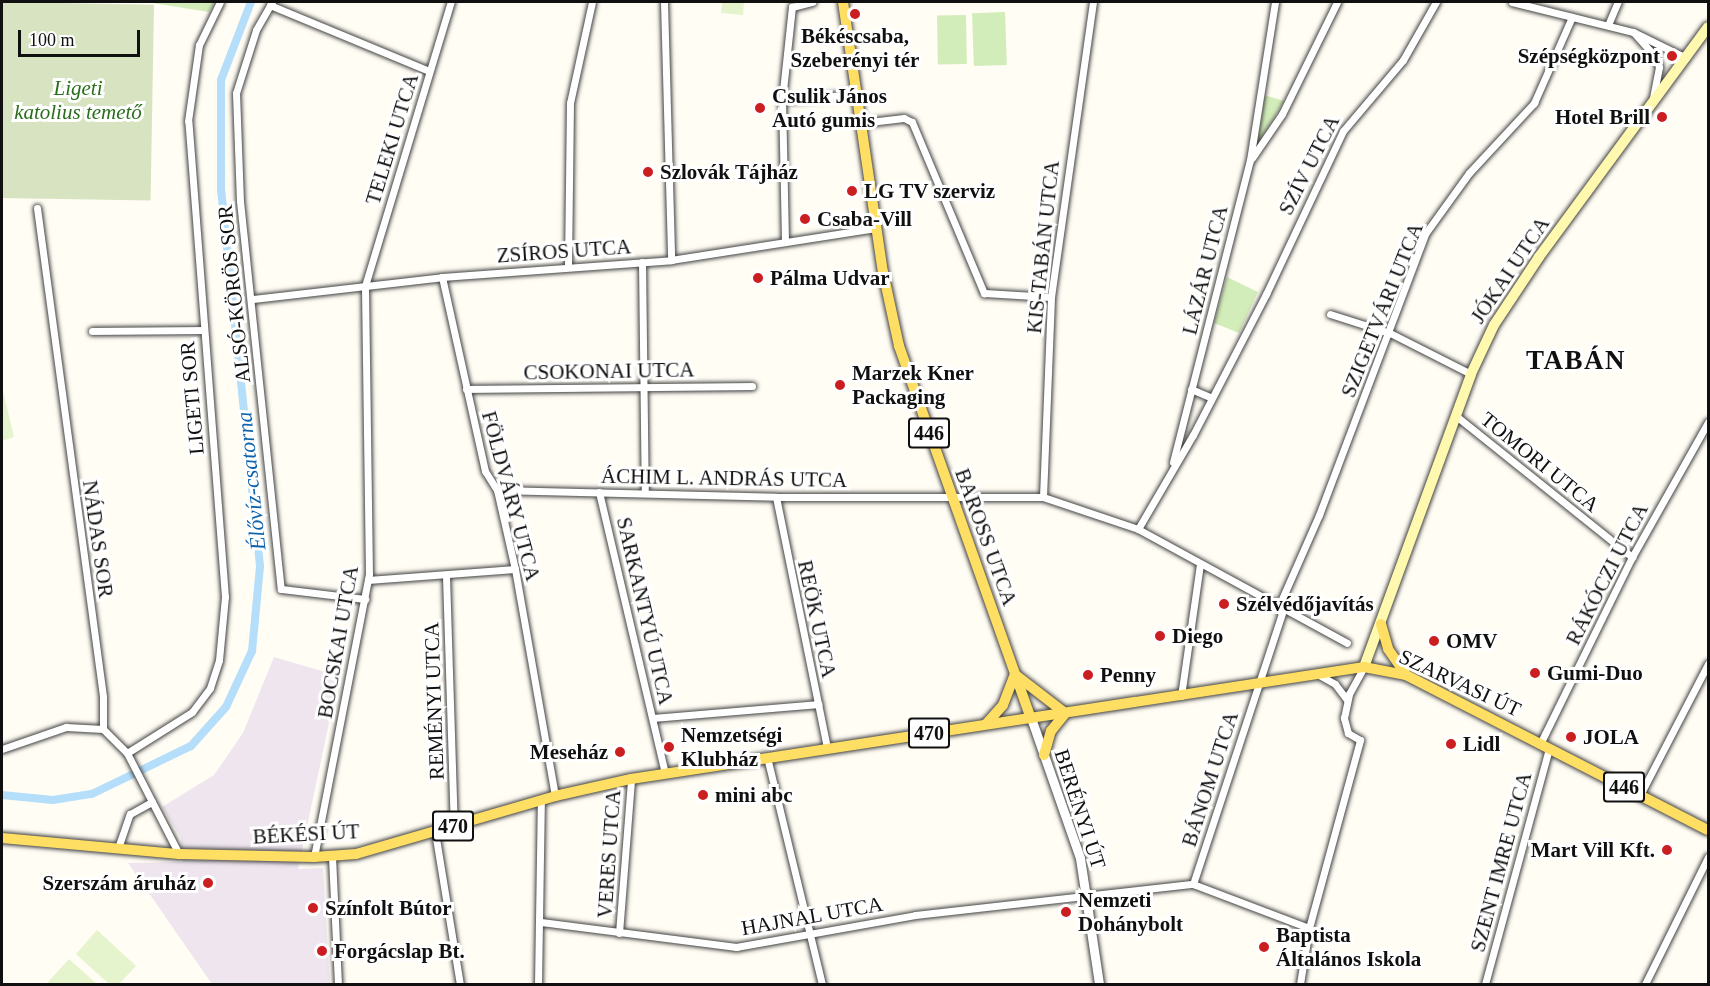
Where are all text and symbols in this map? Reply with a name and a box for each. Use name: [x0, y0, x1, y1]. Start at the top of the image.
marker: Békéscsaba, Szeberényi tér: [848, 7, 862, 21]
scale bar: [21, 18, 142, 56]
place label: Békéscsaba, Szeberényi tér: [791, 23, 919, 73]
text: 100 m: [29, 30, 75, 50]
place label: Szépségközpont: [1518, 43, 1660, 69]
marker: Szépségközpont: [1665, 49, 1679, 63]
street label: TELEKI UTCA: [360, 70, 424, 208]
park label: Ligeti katolius temető: [14, 75, 142, 125]
place label: Csulik János Autó gumis: [772, 83, 887, 133]
marker: Csulik János Autó gumis: [753, 101, 767, 115]
place label: Hotel Brill: [1555, 104, 1650, 130]
marker: Hotel Brill: [1655, 110, 1669, 124]
street label: SZÍV UTCA: [1273, 111, 1345, 219]
place label: Szlovák Tájház: [660, 159, 798, 185]
street label: KIS-TABÁN UTCA: [1021, 159, 1065, 335]
marker: Szlovák Tájház: [641, 165, 655, 179]
place label: LG TV szerviz: [864, 178, 996, 204]
marker: LG TV szerviz: [845, 184, 859, 198]
street label: LÁZÁR UTCA: [1177, 203, 1233, 337]
street label: ALSÓ-KÖRÖS SOR: [212, 204, 256, 384]
place label: Csaba-Vill: [817, 206, 912, 232]
marker: Csaba-Vill: [798, 212, 812, 226]
street label: JÓKAI UTCA: [1465, 212, 1555, 328]
street label: SZIGETVÁRI UTCA: [1335, 219, 1429, 401]
street label: ZSÍROS UTCA: [496, 234, 632, 268]
place label: Pálma Udvar: [770, 265, 890, 291]
marker: Pálma Udvar: [751, 271, 765, 285]
street label: LIGETI SOR: [174, 340, 210, 456]
district label: TABÁN: [1526, 345, 1626, 377]
street label: CSOKONAI UTCA: [523, 357, 695, 385]
place label: Marzek Kner Packaging: [852, 360, 974, 410]
marker: Marzek Kner Packaging: [833, 378, 847, 392]
street label: TOMORI UTCA: [1476, 407, 1604, 517]
street label: FÖLDVÁRY UTCA: [476, 408, 546, 584]
water label: Élővíz-csatorna: [231, 410, 271, 552]
road number: 446: [908, 416, 950, 450]
street label: ÁCHIM L. ANDRÁS UTCA: [600, 463, 848, 493]
street label: BAROSS UTCA: [950, 465, 1022, 609]
street label: NÁDAS SOR: [77, 479, 119, 599]
street label: RÁKÓCZI UTCA: [1560, 499, 1654, 649]
street label: SARKANTYÚ UTCA: [611, 515, 679, 707]
street label: REÖK UTCA: [792, 558, 842, 680]
street label: BOCSKAI UTCA: [312, 564, 364, 720]
place label: Szélvédőjavítás: [1236, 591, 1374, 617]
marker: Szélvédőjavítás: [1217, 597, 1231, 611]
street label: REMÉNYI UTCA: [419, 622, 449, 780]
place label: Diego: [1172, 623, 1223, 649]
place label: OMV: [1446, 628, 1497, 654]
marker: Diego: [1153, 629, 1167, 643]
marker: OMV: [1427, 634, 1441, 648]
street label: SZARVASI ÚT: [1395, 644, 1525, 722]
place label: Gumi-Duo: [1547, 660, 1643, 686]
place label: Penny: [1100, 662, 1156, 688]
marker: Gumi-Duo: [1528, 666, 1542, 680]
marker: Penny: [1081, 668, 1095, 682]
street label: BÁNOM UTCA: [1176, 708, 1244, 850]
road number: 470: [908, 716, 950, 750]
place label: Nemzetségi Klubház: [681, 722, 782, 772]
place label: JOLA: [1583, 724, 1639, 750]
marker: JOLA: [1564, 730, 1578, 744]
place label: Lidl: [1463, 731, 1500, 757]
marker: Lidl: [1444, 737, 1458, 751]
place label: Meseház: [530, 739, 608, 765]
marker: Nemzetségi Klubház: [662, 740, 676, 754]
marker: Meseház: [613, 745, 627, 759]
street label: BERÉNYI ÚT: [1049, 746, 1111, 872]
street label: SZENT IMRE UTCA: [1465, 769, 1537, 955]
road number: 446: [1603, 770, 1645, 804]
place label: mini abc: [715, 782, 793, 808]
marker: mini abc: [696, 788, 710, 802]
street label: VERES UTCA: [592, 789, 626, 919]
road number: 470: [432, 809, 474, 843]
street label: BÉKÉSI ÚT: [252, 819, 360, 849]
place label: Mart Vill Kft.: [1530, 837, 1655, 863]
marker: Mart Vill Kft.: [1660, 843, 1674, 857]
place label: Szerszám áruház: [43, 870, 196, 896]
marker: Szerszám áruház: [201, 876, 215, 890]
place label: Nemzeti Dohánybolt: [1078, 887, 1183, 937]
street label: HAJNAL UTCA: [739, 891, 885, 941]
place label: Színfolt Bútor: [325, 895, 452, 921]
marker: Színfolt Bútor: [306, 901, 320, 915]
marker: Nemzeti Dohánybolt: [1059, 905, 1073, 919]
place label: Baptista Általános Iskola: [1276, 922, 1421, 972]
place label: Forgácslap Bt.: [334, 938, 465, 964]
marker: Baptista Általános Iskola: [1257, 940, 1271, 954]
marker: Forgácslap Bt.: [315, 944, 329, 958]

